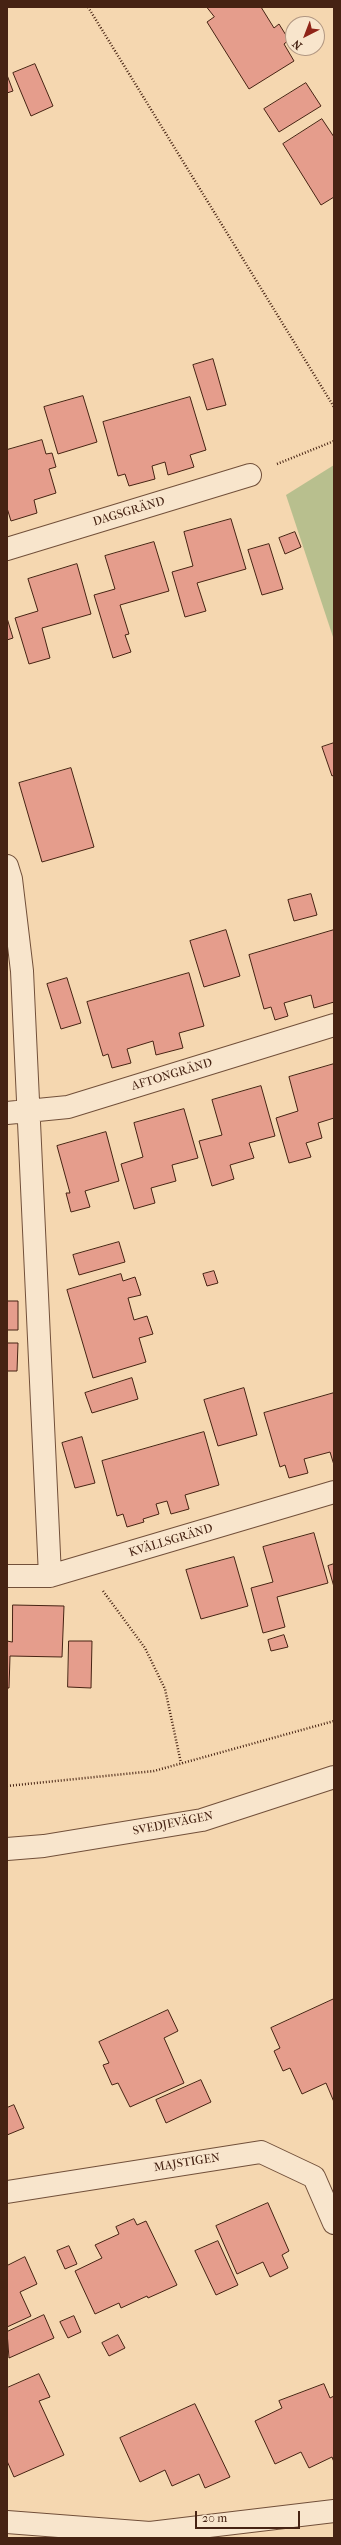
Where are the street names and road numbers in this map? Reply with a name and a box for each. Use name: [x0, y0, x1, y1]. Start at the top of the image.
street label: DAGSGRÄND: [91, 494, 167, 530]
street label: AFTONGRÄND: [130, 1056, 214, 1094]
street label: KVÄLLSGRÄND: [127, 1521, 215, 1561]
street label: SVEDJEVÄGEN: [131, 1809, 215, 1839]
street label: MAJSTIGEN: [153, 2151, 221, 2175]

